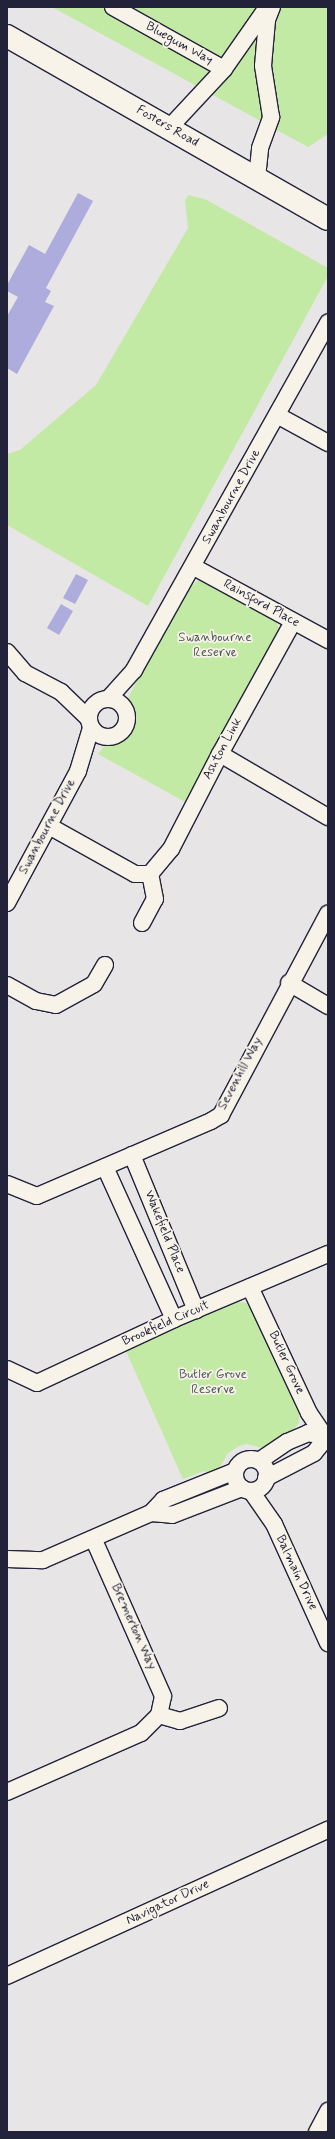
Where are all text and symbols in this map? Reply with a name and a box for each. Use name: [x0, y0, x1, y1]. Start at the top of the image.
street label: Bluegum Way: [142, 19, 216, 69]
street label: Fosters Road: [133, 103, 201, 151]
street label: Swanbourne Drive: [200, 447, 264, 547]
street label: Rainsford Place: [221, 577, 301, 631]
park label: Swanbourne Reserve: [178, 631, 252, 662]
street label: Ashton Link: [200, 715, 246, 783]
street label: Swanbourne Drive: [16, 777, 80, 877]
street label: Sevenhill Way: [215, 1035, 267, 1113]
street label: Wakefield Place: [141, 1189, 187, 1275]
street label: Brookfield Circuit: [119, 1298, 213, 1350]
street label: Butler Grove: [265, 1329, 307, 1397]
park label: Butler Grove Reserve: [179, 1368, 247, 1399]
street label: Balmain Drive: [272, 1533, 320, 1613]
street label: Bremerton Way: [107, 1582, 159, 1672]
street label: Navigator Drive: [124, 1877, 212, 1929]

